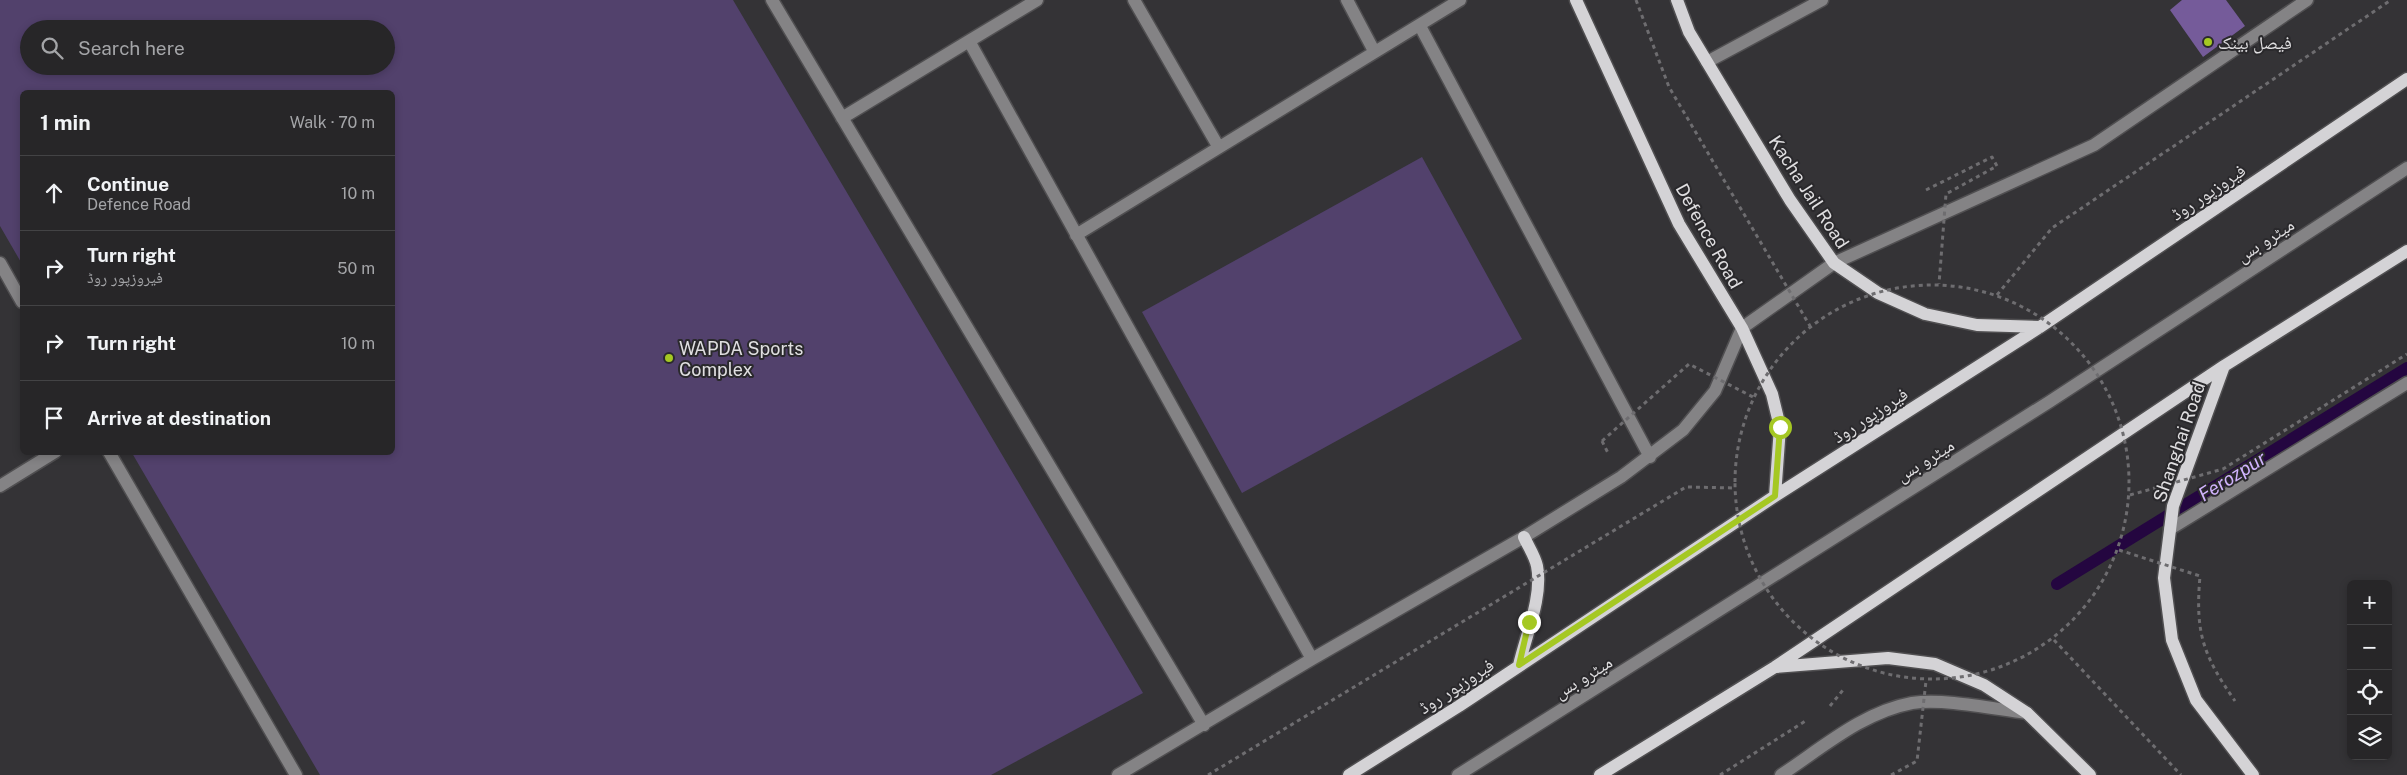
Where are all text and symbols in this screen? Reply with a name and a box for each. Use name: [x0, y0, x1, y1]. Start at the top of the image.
search box: [20, 20, 395, 75]
place label: فیصل بینک: [2218, 32, 2292, 54]
icon: search: [38, 34, 66, 62]
marker: فیصل بینک: [2202, 36, 2214, 48]
text: Search here: [78, 37, 185, 59]
text: 1 min: [40, 110, 91, 135]
text: Walk · 70 m: [290, 113, 375, 132]
street label: Kacha Jail Road: [1765, 132, 1853, 252]
street label: فیروزپور روڈ: [2167, 159, 2250, 226]
text: Continue: [87, 173, 169, 195]
icon: ahead: [40, 179, 68, 207]
street label: Defence Road: [1672, 180, 1746, 292]
text: 10 m: [341, 184, 375, 203]
text: Defence Road: [87, 195, 191, 214]
street label: میٹرو بس: [2232, 214, 2298, 267]
text: Turn right: [87, 244, 176, 266]
icon: right: [40, 254, 68, 282]
text: 50 m: [337, 259, 375, 278]
text: فیروزپور روڈ: [87, 268, 163, 287]
icon: right: [40, 329, 68, 357]
text: Turn right: [87, 332, 176, 354]
text: 10 m: [341, 334, 375, 353]
place label: WAPDA Sports Complex: [679, 338, 803, 380]
marker: WAPDA Sports Complex: [663, 352, 675, 364]
street label: Shanghai Road: [2149, 379, 2209, 505]
street label: فیروزپور روڈ: [1828, 383, 1912, 448]
icon: arrive: [40, 404, 68, 432]
text: Arrive at destination: [87, 407, 271, 429]
route start: [1769, 416, 1792, 439]
street label: میٹرو بس: [1892, 434, 1958, 487]
water label: Ferozpur: [2194, 446, 2271, 505]
map controls: [2347, 580, 2392, 760]
button: +: [2347, 580, 2392, 625]
route end: [1518, 611, 1541, 634]
button: −: [2347, 625, 2392, 670]
street label: میٹرو بس: [1550, 651, 1616, 704]
street label: فیروزپور روڈ: [1414, 654, 1498, 719]
button: locate: [2347, 670, 2392, 715]
button: layers: [2347, 715, 2392, 760]

